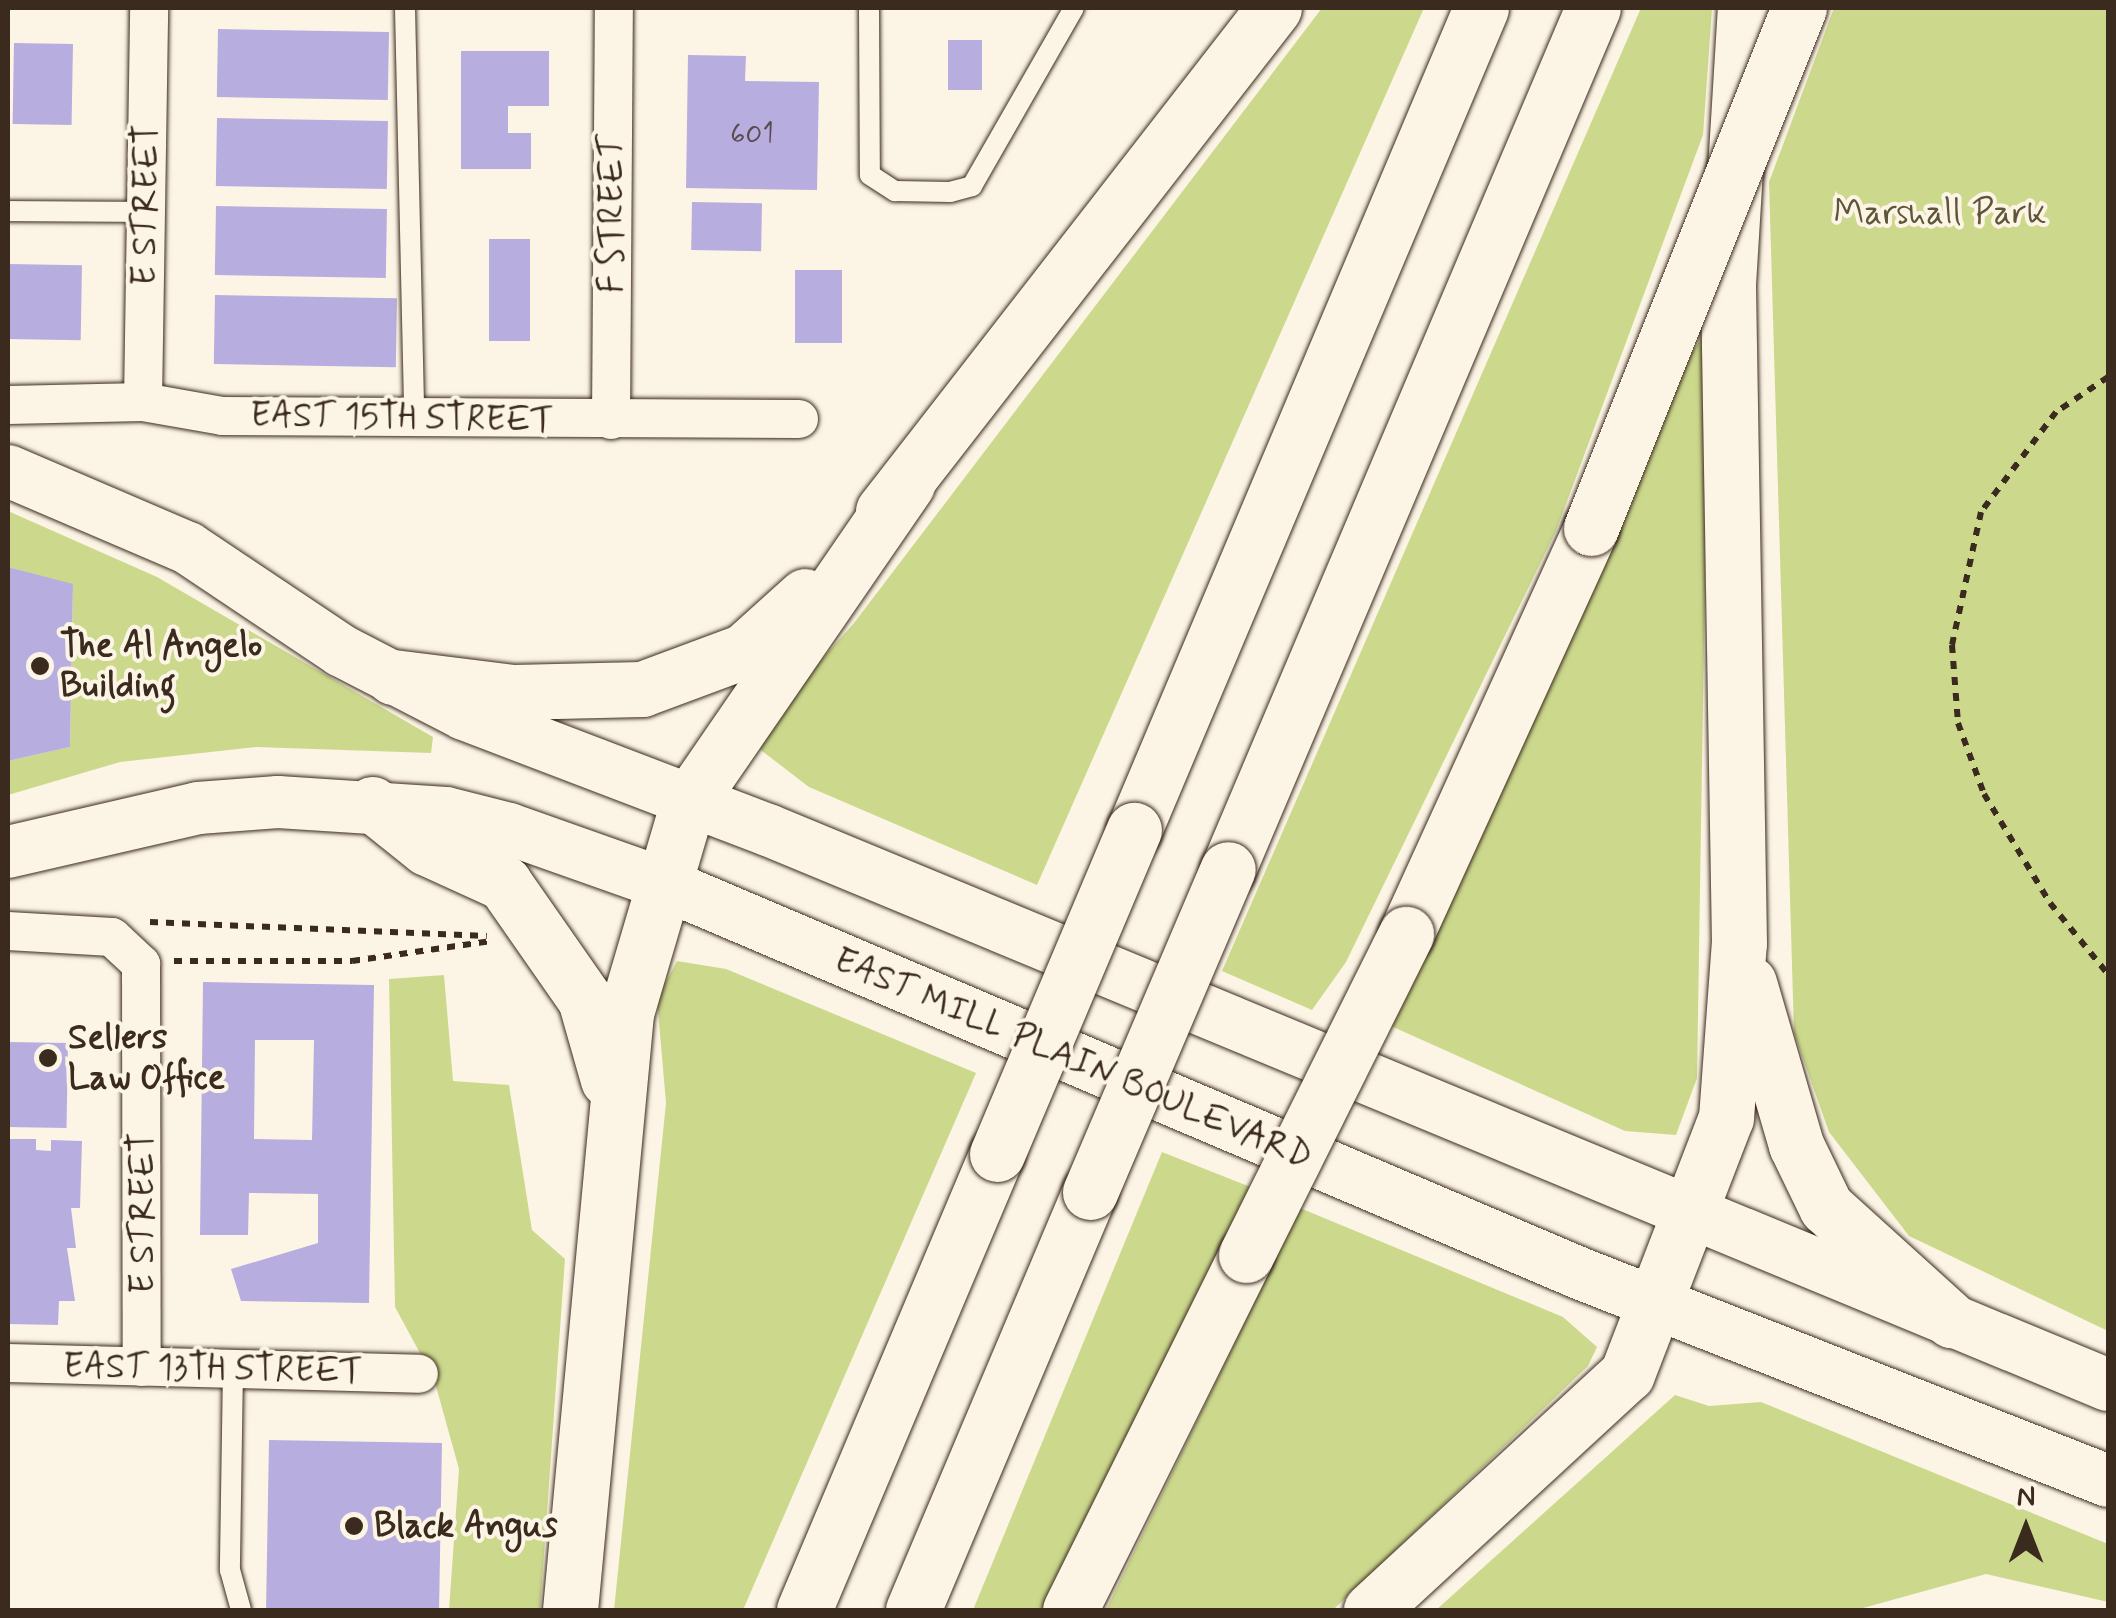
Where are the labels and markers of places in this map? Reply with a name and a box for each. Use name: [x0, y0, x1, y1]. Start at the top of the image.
place label: The Al Angelo Building: [60, 625, 257, 707]
marker: The Al Angelo Building: [29, 655, 51, 677]
place label: Sellers Law Office: [68, 1017, 227, 1099]
marker: Sellers Law Office: [37, 1047, 59, 1069]
place label: Black Angus: [374, 1505, 547, 1547]
marker: Black Angus: [343, 1515, 365, 1537]

